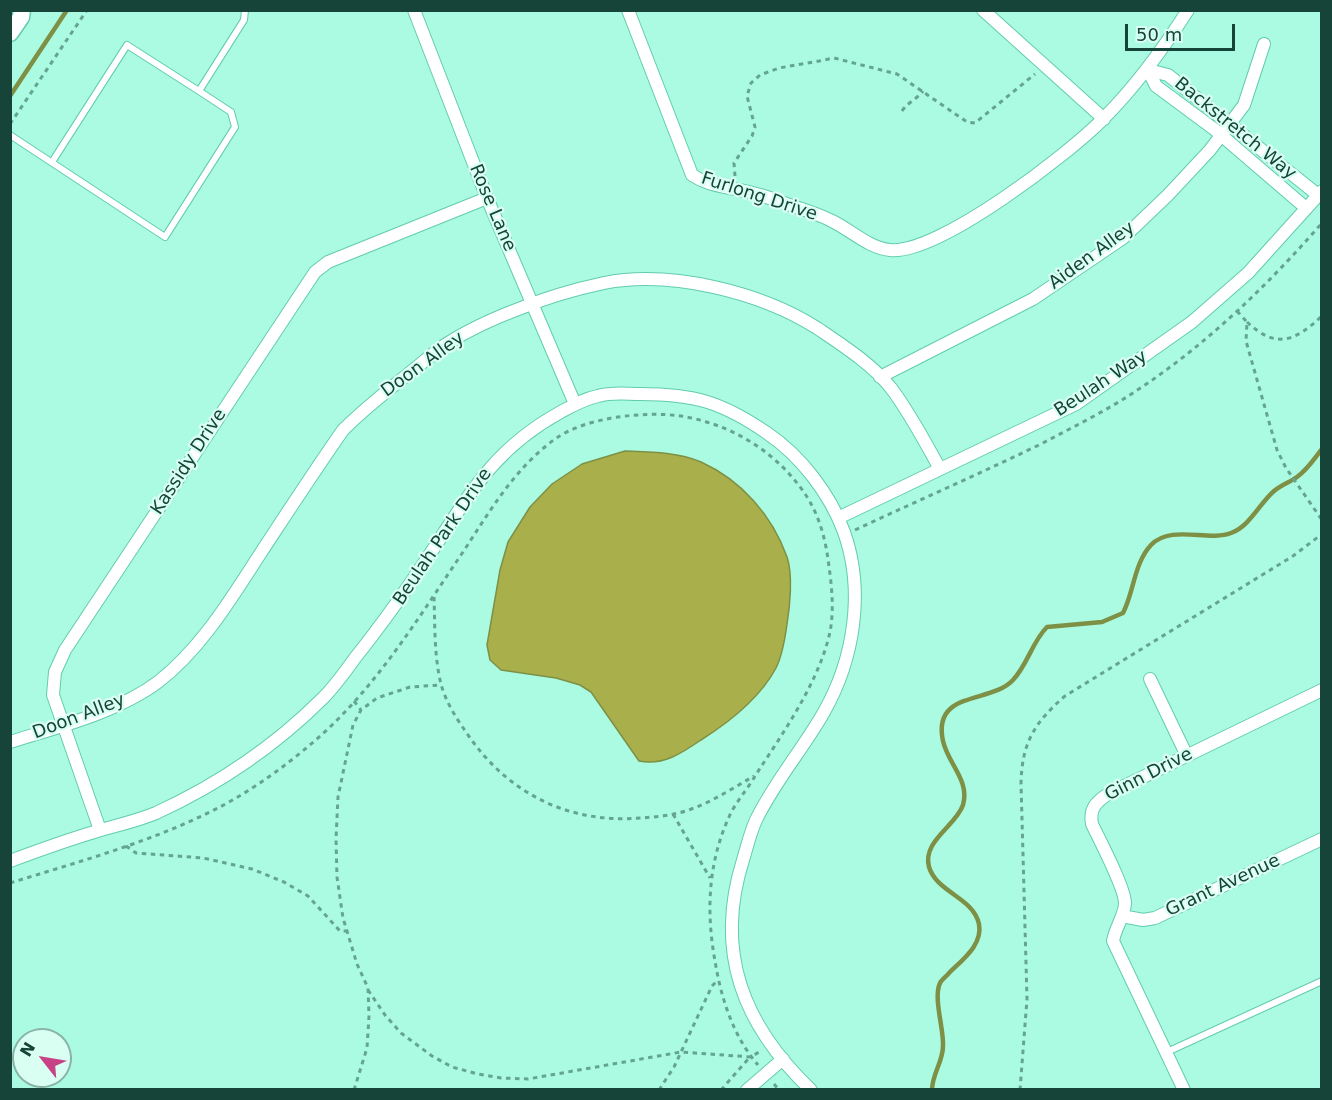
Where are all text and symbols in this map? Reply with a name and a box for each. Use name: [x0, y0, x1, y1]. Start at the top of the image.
scale bar: [1128, 12, 1238, 50]
text: 50 m: [1136, 24, 1182, 45]
street label: Backstretch Way: [1170, 73, 1300, 185]
street label: Rose Lane: [464, 161, 520, 255]
street label: Furlong Drive: [698, 168, 820, 226]
street label: Aiden Alley: [1045, 218, 1139, 294]
street label: Doon Alley: [377, 328, 469, 402]
street label: Beulah Way: [1051, 346, 1151, 422]
street label: Kassidy Drive: [147, 405, 231, 519]
street label: Beulah Park Drive: [389, 464, 497, 610]
street label: Doon Alley: [30, 690, 128, 744]
street label: Ginn Drive: [1102, 744, 1196, 806]
street label: Grant Avenue: [1162, 850, 1284, 922]
north arrow: [12, 1028, 72, 1088]
text: N: [16, 1039, 39, 1060]

